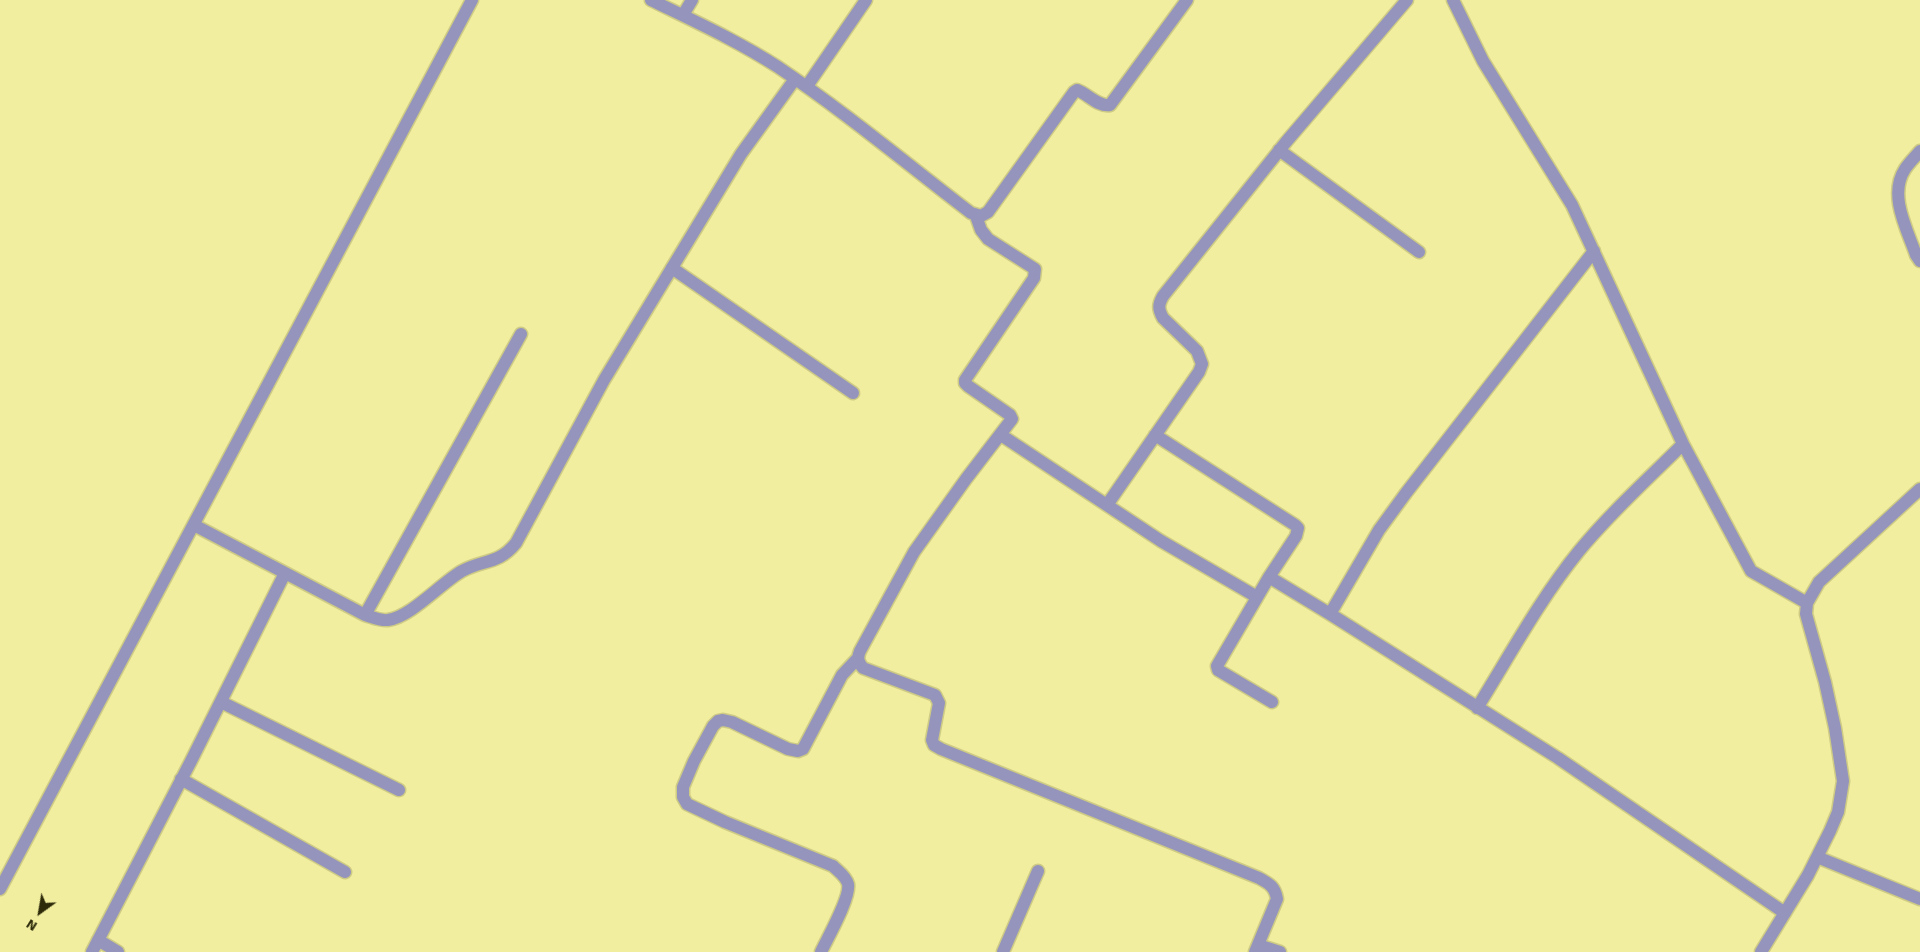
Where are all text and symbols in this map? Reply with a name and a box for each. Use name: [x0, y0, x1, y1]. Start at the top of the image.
north arrow: [15, 887, 65, 937]
text: N: [23, 915, 40, 935]

